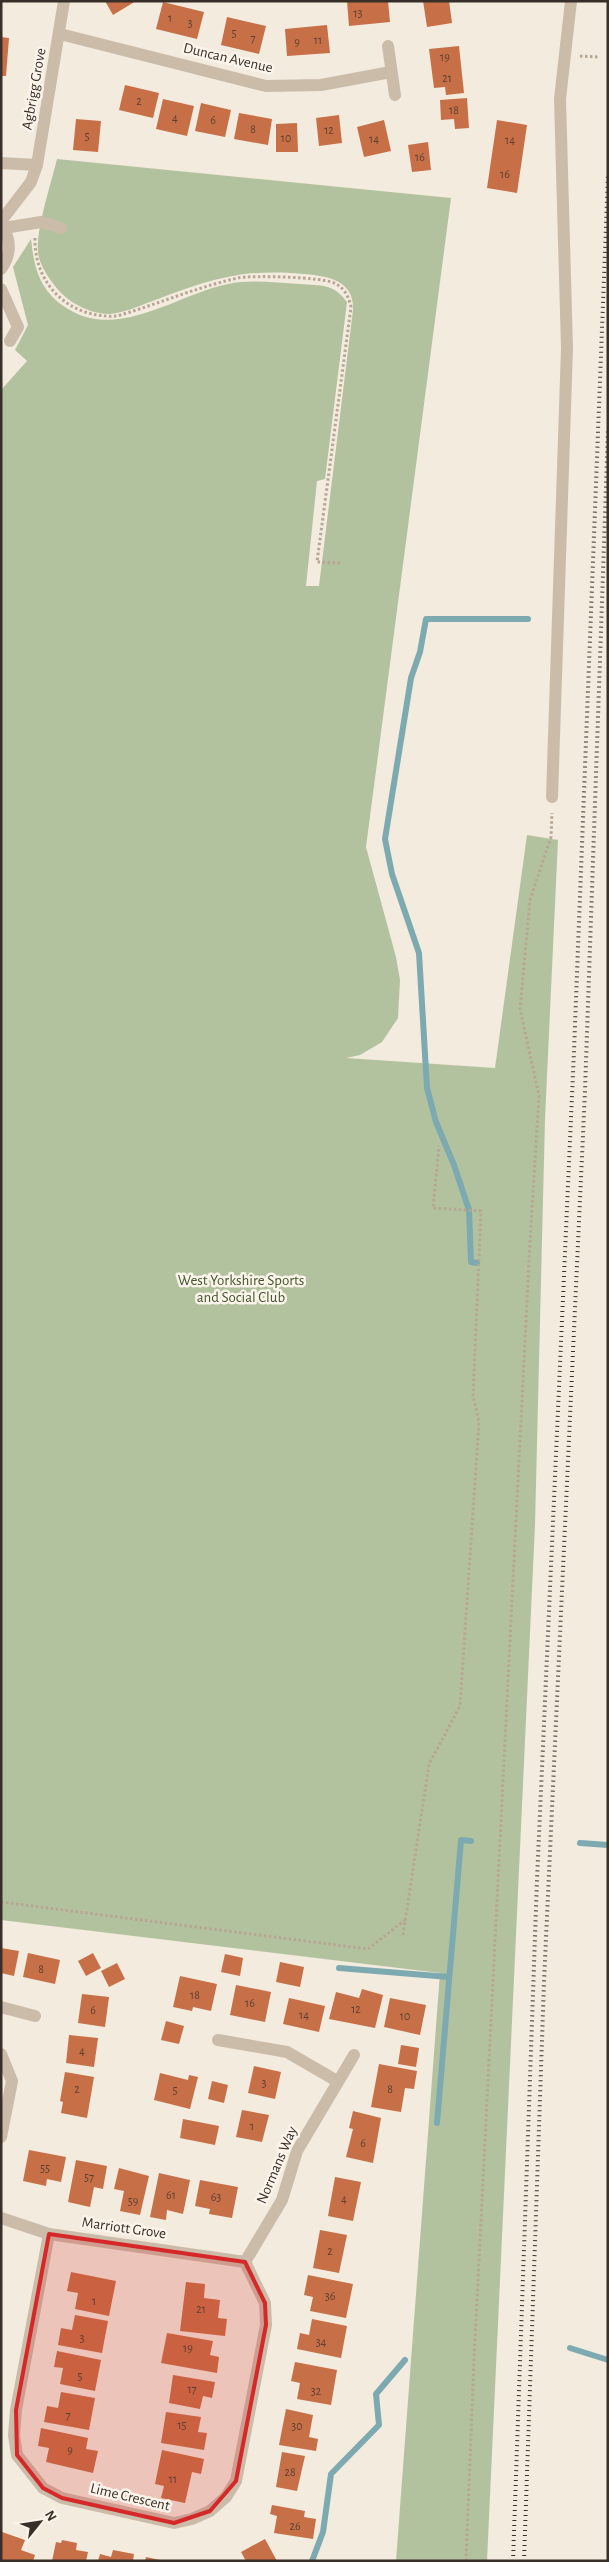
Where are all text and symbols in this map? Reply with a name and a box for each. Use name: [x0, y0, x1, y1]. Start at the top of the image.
house number: 13: [353, 7, 363, 19]
house number: 1: [168, 12, 172, 24]
house number: 3: [188, 17, 193, 29]
house number: 5: [231, 27, 237, 39]
house number: 7: [250, 32, 256, 44]
house number: 11: [314, 34, 322, 46]
house number: 9: [294, 36, 300, 48]
street label: Duncan Avenue: [182, 40, 274, 76]
street label: Agbrigg Grove: [19, 47, 49, 131]
house number: 19: [440, 51, 450, 63]
house number: 21: [442, 72, 452, 84]
house number: 2: [136, 95, 142, 107]
house number: 18: [449, 104, 459, 116]
house number: 4: [172, 112, 178, 124]
house number: 6: [210, 114, 216, 126]
house number: 8: [250, 123, 256, 135]
house number: 12: [324, 124, 334, 136]
house number: 5: [84, 130, 90, 142]
house number: 10: [281, 132, 291, 144]
house number: 14: [369, 133, 379, 145]
house number: 14: [505, 134, 515, 146]
house number: 16: [415, 151, 425, 163]
house number: 16: [500, 168, 510, 180]
park label: West Yorkshire Sports and Social Club: [178, 1273, 304, 1305]
house number: 8: [38, 1963, 44, 1975]
house number: 18: [190, 1989, 200, 2001]
house number: 16: [245, 1997, 255, 2009]
house number: 12: [351, 2003, 361, 2015]
house number: 6: [90, 2004, 96, 2016]
house number: 14: [299, 2009, 309, 2021]
house number: 10: [400, 2010, 410, 2022]
house number: 4: [79, 2045, 85, 2057]
house number: 3: [262, 2077, 267, 2089]
house number: 2: [74, 2083, 80, 2095]
house number: 8: [387, 2083, 393, 2095]
house number: 5: [172, 2084, 178, 2096]
house number: 1: [250, 2120, 254, 2132]
street label: Normans Way: [254, 2124, 300, 2206]
house number: 6: [360, 2137, 366, 2149]
house number: 55: [40, 2162, 50, 2174]
house number: 57: [84, 2171, 94, 2183]
house number: 61: [166, 2189, 176, 2201]
house number: 63: [211, 2191, 221, 2203]
house number: 4: [341, 2193, 347, 2205]
house number: 59: [128, 2195, 139, 2207]
street label: Marriott Grove: [81, 2215, 167, 2241]
house number: 2: [327, 2245, 333, 2257]
house number: 36: [325, 2290, 336, 2302]
house number: 1: [92, 2295, 96, 2307]
house number: 21: [196, 2303, 206, 2315]
house number: 3: [80, 2332, 85, 2344]
house number: 34: [316, 2336, 327, 2348]
house number: 19: [183, 2342, 193, 2354]
house number: 5: [77, 2370, 83, 2382]
house number: 17: [187, 2383, 197, 2395]
house number: 32: [311, 2385, 322, 2397]
house number: 7: [65, 2409, 71, 2421]
house number: 15: [177, 2419, 187, 2431]
house number: 30: [291, 2420, 303, 2432]
house number: 9: [67, 2444, 73, 2456]
house number: 28: [284, 2466, 296, 2478]
house number: 11: [169, 2473, 177, 2485]
street label: Lime Crescent: [89, 2481, 171, 2513]
north arrow: [15, 2497, 65, 2547]
text: N: [42, 2508, 59, 2524]
house number: 26: [289, 2520, 301, 2532]

